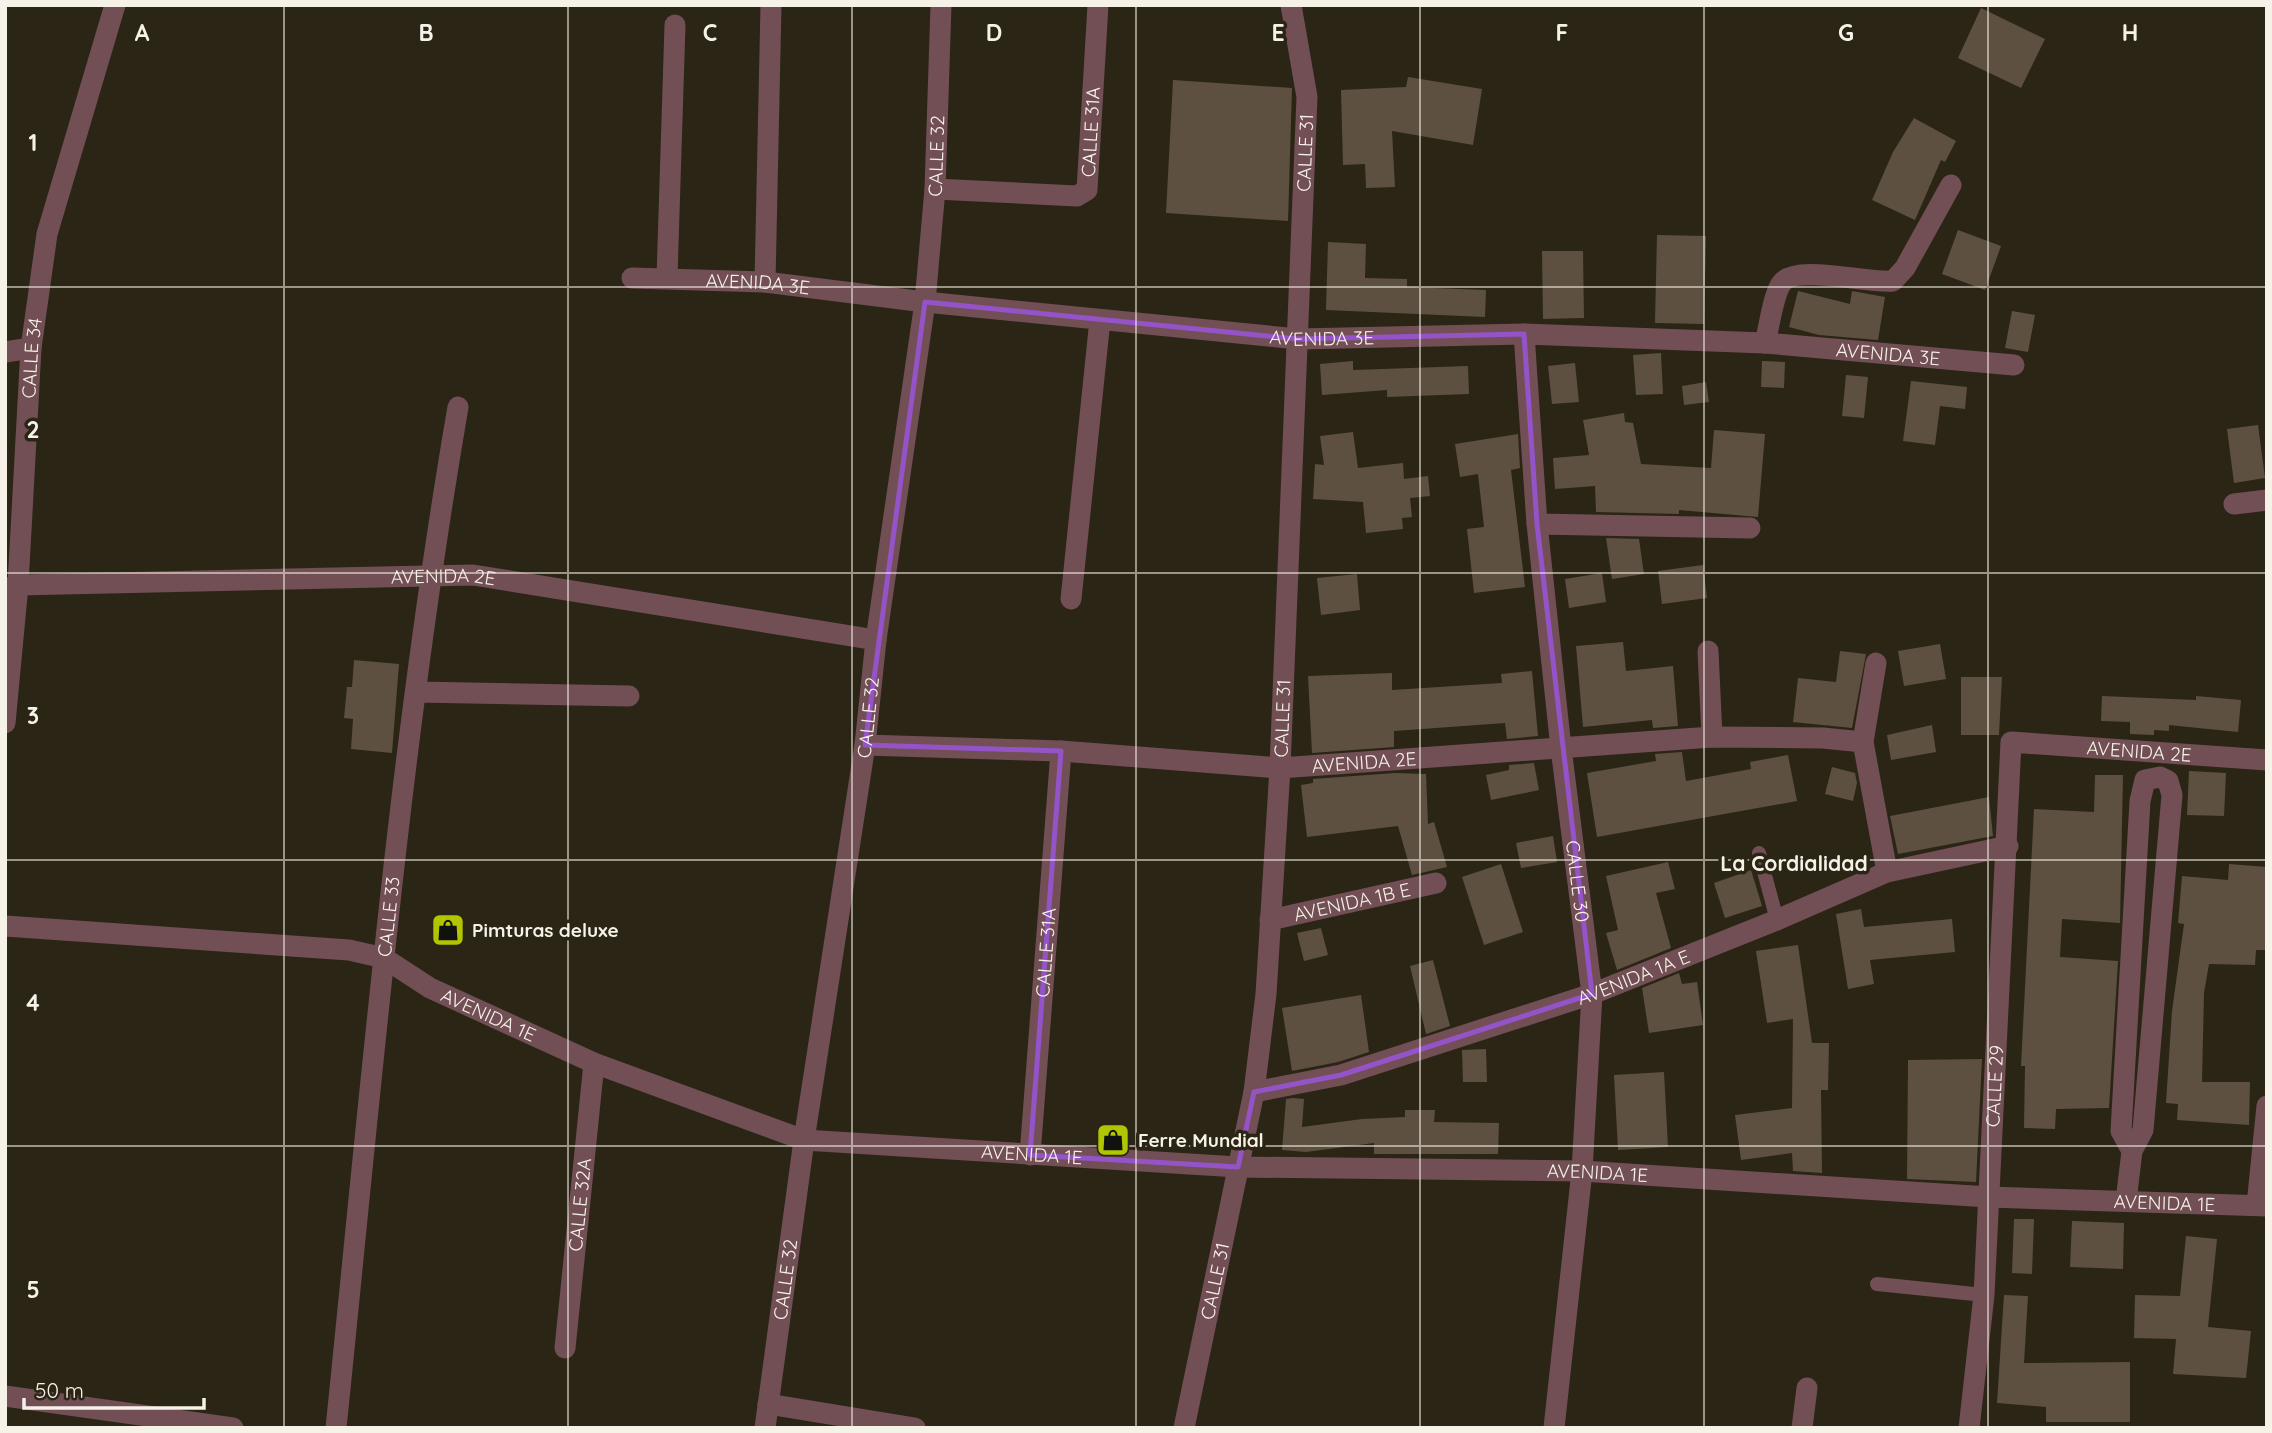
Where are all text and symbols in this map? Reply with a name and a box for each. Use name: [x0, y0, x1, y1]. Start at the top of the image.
text: A: [135, 18, 150, 47]
text: B: [418, 18, 434, 47]
text: C: [703, 18, 717, 47]
text: D: [986, 18, 1002, 47]
text: E: [1271, 18, 1285, 47]
text: F: [1556, 18, 1568, 47]
text: G: [1838, 18, 1854, 47]
text: H: [2122, 18, 2138, 47]
street label: CALLE 31A: [1076, 86, 1105, 178]
street label: CALLE 31: [1291, 113, 1318, 192]
street label: CALLE 32: [922, 115, 949, 198]
text: 1: [29, 128, 37, 157]
street label: AVENIDA 3E: [705, 268, 811, 300]
street label: CALLE 34: [16, 316, 47, 399]
street label: AVENIDA 3E: [1269, 324, 1374, 351]
street label: AVENIDA 3E: [1835, 337, 1941, 370]
text: 2: [26, 415, 40, 444]
street label: AVENIDA 2E: [391, 563, 497, 590]
street label: CALLE 32: [851, 676, 884, 760]
street label: CALLE 31: [1268, 679, 1296, 758]
text: 3: [27, 701, 39, 730]
street label: AVENIDA 2E: [2086, 735, 2192, 767]
street label: AVENIDA 2E: [1311, 746, 1417, 778]
street label: CALLE 30: [1561, 839, 1595, 923]
district label: La Cordialidad: [1720, 850, 1868, 876]
street label: CALLE 33: [372, 875, 405, 958]
street label: AVENIDA 1B E: [1291, 877, 1413, 926]
street label: CALLE 31A: [1030, 907, 1061, 998]
shop icon: Pimturas deluxe: [429, 911, 467, 949]
place label: Pimturas deluxe: [472, 918, 619, 942]
street label: AVENIDA 1A E: [1574, 944, 1693, 1010]
street label: AVENIDA 1E: [437, 983, 540, 1047]
text: 4: [26, 988, 40, 1017]
street label: CALLE 29: [1980, 1045, 2008, 1128]
shop icon: Ferre Mundial: [1094, 1121, 1132, 1159]
place label: Ferre Mundial: [1138, 1128, 1264, 1152]
street label: AVENIDA 1E: [981, 1139, 1083, 1169]
street label: CALLE 32A: [563, 1157, 596, 1253]
street label: AVENIDA 1E: [1547, 1159, 1649, 1187]
street label: AVENIDA 1E: [2113, 1189, 2216, 1216]
street label: CALLE 32: [768, 1237, 802, 1321]
street label: CALLE 31: [1195, 1241, 1234, 1322]
text: 5: [26, 1275, 40, 1304]
scale bar: [24, 1366, 205, 1410]
text: 50 m: [35, 1377, 84, 1403]

